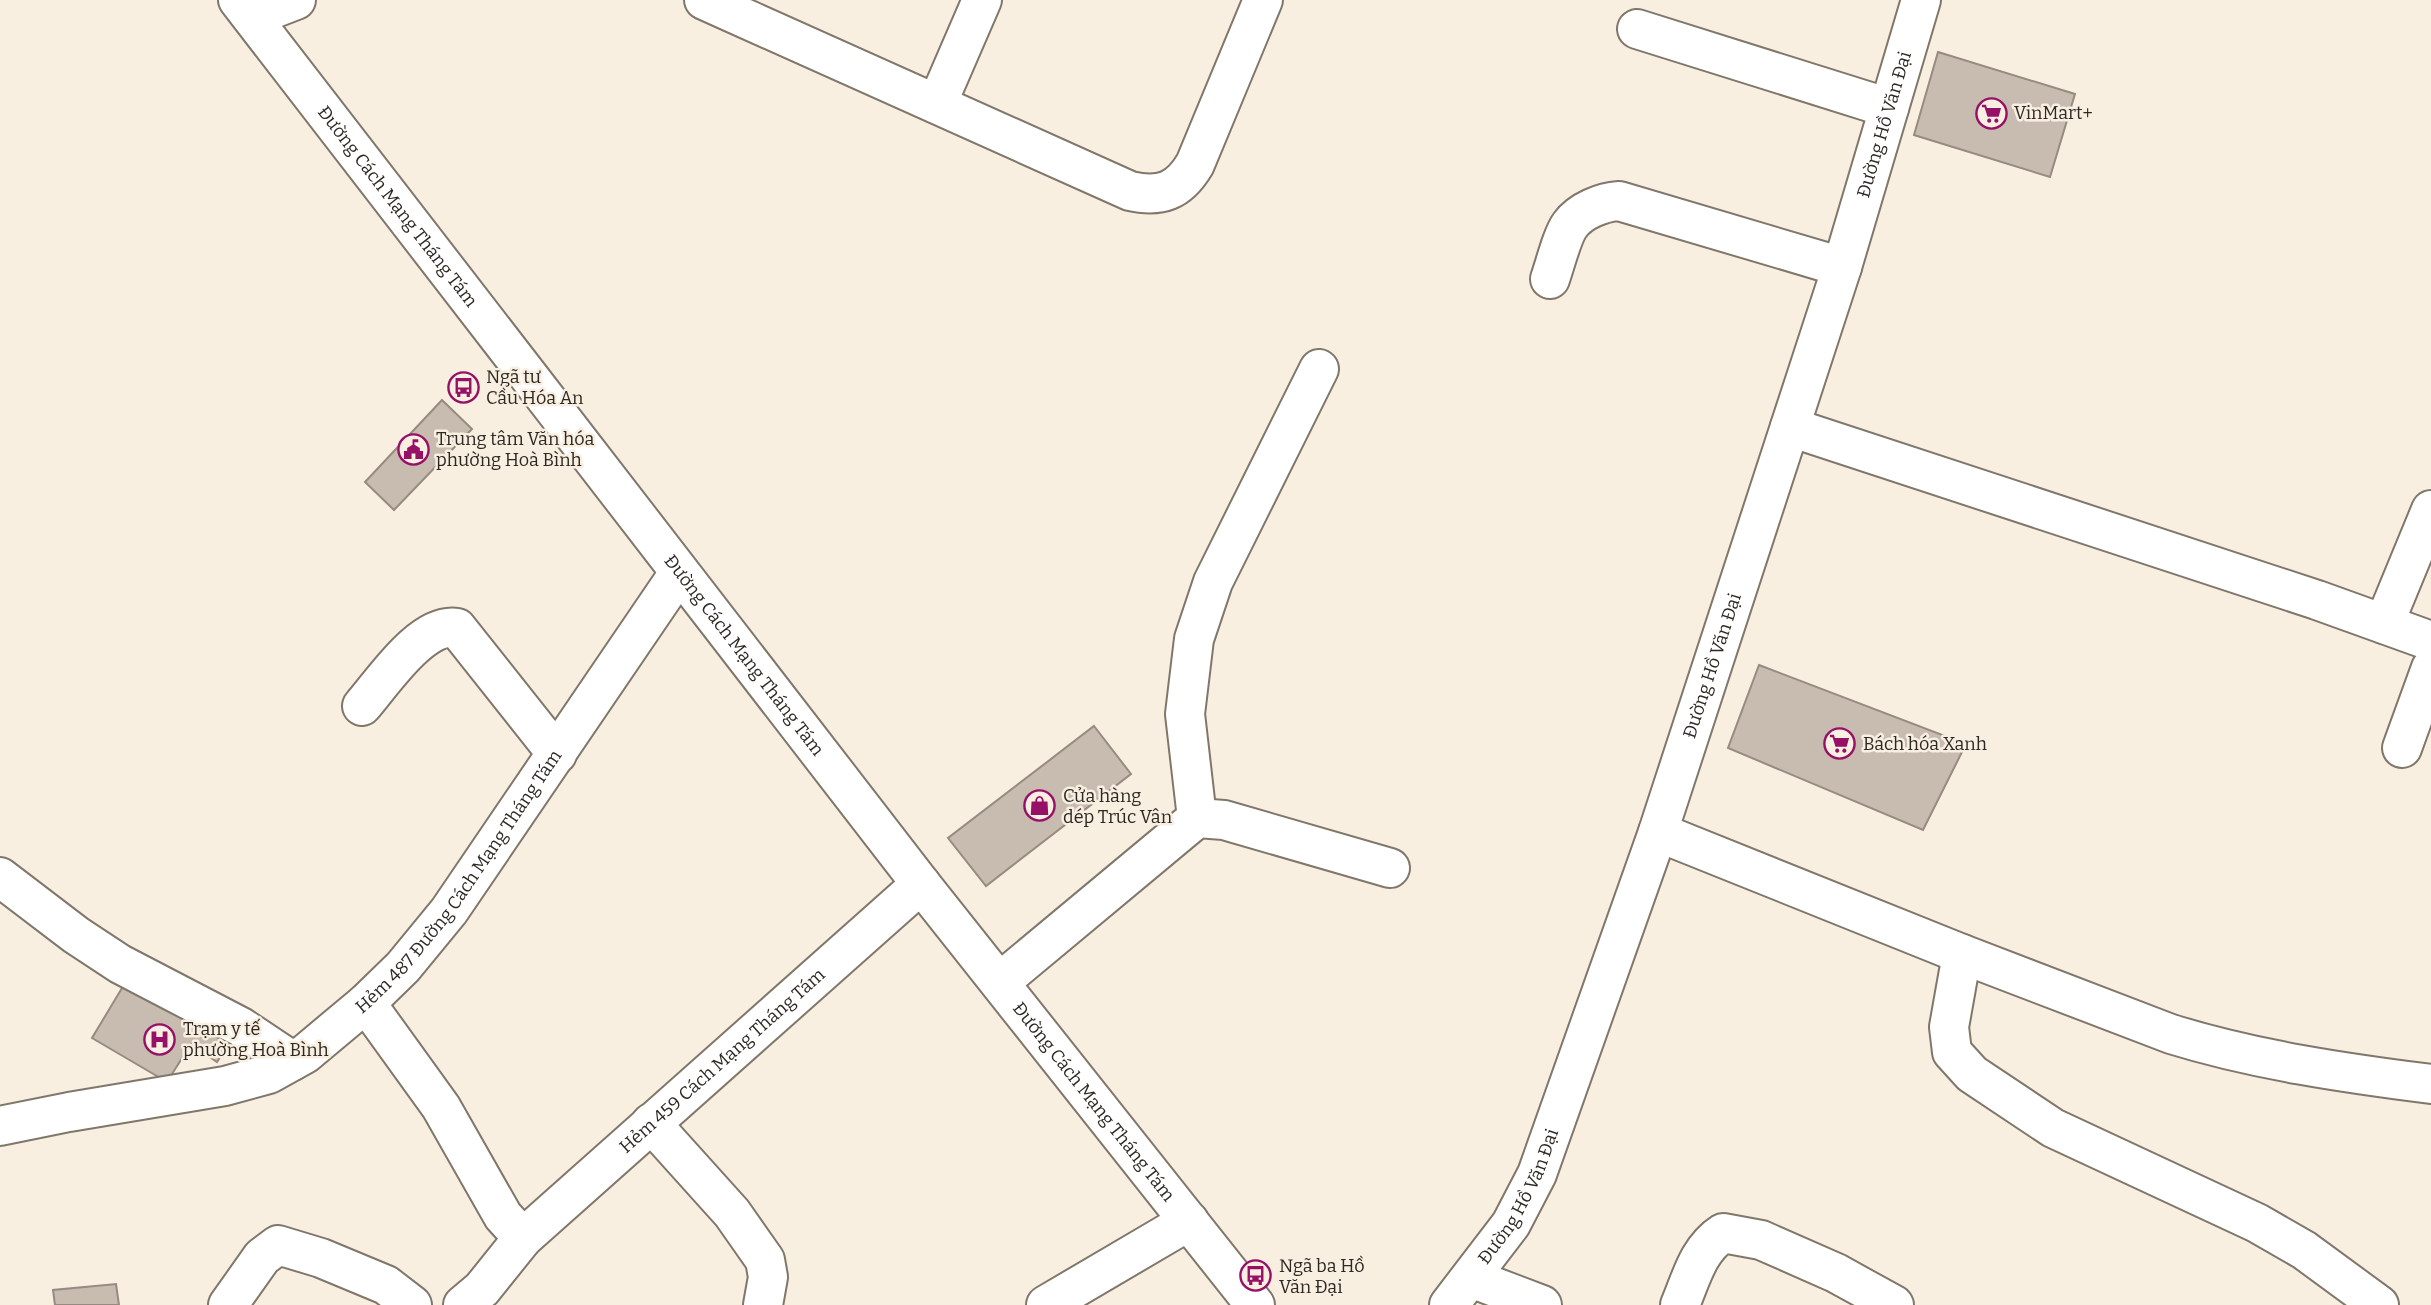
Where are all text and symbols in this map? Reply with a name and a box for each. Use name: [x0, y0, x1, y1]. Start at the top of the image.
street label: Đường Hồ Văn Đại: [1852, 49, 1916, 200]
supermarket icon: VinMart+: [1974, 96, 2008, 130]
street label: Đường Cách Mạng Tháng Tám: [313, 102, 482, 311]
place label: VinMart+: [2014, 102, 2093, 124]
place label: Ngã tư Cầu Hóa An: [486, 366, 584, 409]
bus stop icon: Ngã tư Cầu Hóa An: [446, 370, 480, 404]
place label: Trung tâm Văn hóa phường Hoà Bình: [436, 428, 595, 471]
public building icon: Trung tâm Văn hóa phường Hoà Bình: [396, 432, 430, 466]
street label: Đường Cách Mạng Tháng Tám: [660, 550, 829, 760]
street label: Đường Hồ Văn Đại: [1678, 590, 1746, 741]
supermarket icon: Bách hóa Xanh: [1823, 727, 1857, 761]
place label: Bách hóa Xanh: [1863, 733, 1987, 755]
street label: Hẻm 487 Đường Cách Mạng Tháng Tám: [351, 746, 566, 1018]
place label: Cửa hàng dép Trúc Vân: [1063, 785, 1173, 828]
shop icon: Cửa hàng dép Trúc Vân: [1023, 789, 1057, 823]
street label: Hẻm 459 Cách Mạng Tháng Tám: [615, 964, 830, 1158]
street label: Đường Cách Mạng Tháng Tám: [1008, 998, 1179, 1206]
place label: Trạm y tế phường Hoà Bình: [183, 1018, 329, 1061]
hospital icon: Trạm y tế phường Hoà Bình: [143, 1022, 177, 1056]
street label: Đường Hồ Văn Đại: [1473, 1126, 1563, 1269]
place label: Ngã ba Hồ Văn Đại: [1279, 1255, 1365, 1298]
bus stop icon: Ngã ba Hồ Văn Đại: [1239, 1259, 1273, 1293]

